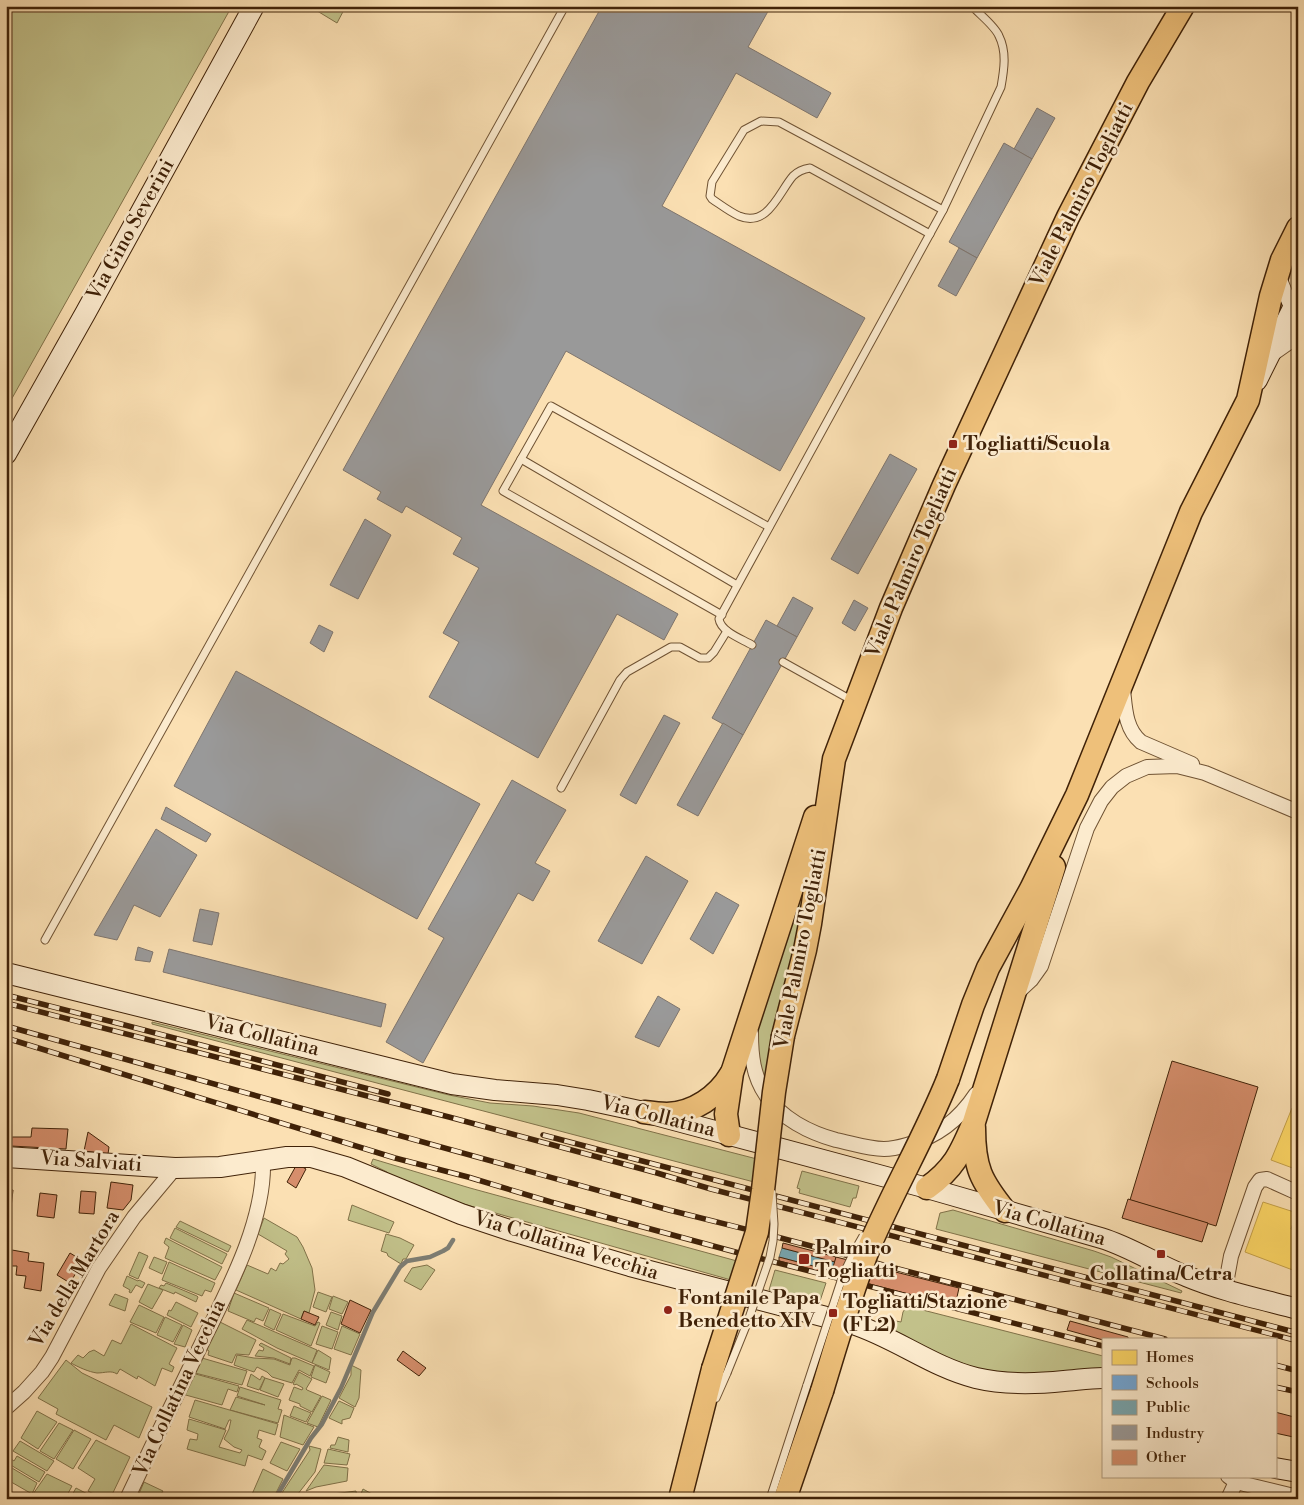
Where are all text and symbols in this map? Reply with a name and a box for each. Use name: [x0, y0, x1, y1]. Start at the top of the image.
street label: Viale Palmiro Togliatti: [1024, 98, 1140, 292]
street label: Via Gino Severini: [81, 154, 180, 306]
place label: Togliatti/Scuola: [963, 432, 1110, 457]
marker: Togliatti/Scuola: [947, 438, 959, 450]
street label: Viale Palmiro Togliatti: [860, 464, 963, 663]
street label: Viale Palmiro Togliatti: [769, 846, 833, 1052]
street label: Via Collatina: [201, 1010, 322, 1062]
street label: Via Collatina: [597, 1091, 718, 1143]
street label: Via Salviati: [38, 1146, 143, 1178]
street label: Via Collatina: [989, 1196, 1109, 1252]
street label: Via della Martora: [24, 1205, 126, 1353]
street label: Via Collatina Vecchia: [470, 1206, 662, 1286]
place label: Palmiro Togliatti: [815, 1236, 896, 1284]
marker: Collatina/Cetra: [1155, 1248, 1167, 1260]
marker: Palmiro Togliatti: [797, 1252, 811, 1266]
place label: Collatina/Cetra: [1089, 1262, 1233, 1287]
place label: Fontanile Papa Benedetto XIV: [678, 1286, 820, 1334]
place label: Togliatti/Stazione (FL2): [843, 1290, 1008, 1338]
street label: Via Collatina Vecchia: [128, 1295, 232, 1481]
marker: Fontanile Papa Benedetto XIV: [662, 1304, 674, 1316]
marker: Togliatti/Stazione (FL2): [827, 1307, 839, 1319]
legend: [1102, 1338, 1276, 1478]
text: Homes: [1146, 1348, 1194, 1367]
text: Schools: [1146, 1374, 1199, 1393]
text: Public: [1146, 1398, 1190, 1417]
text: Industry: [1146, 1424, 1205, 1443]
text: Other: [1146, 1448, 1187, 1467]

